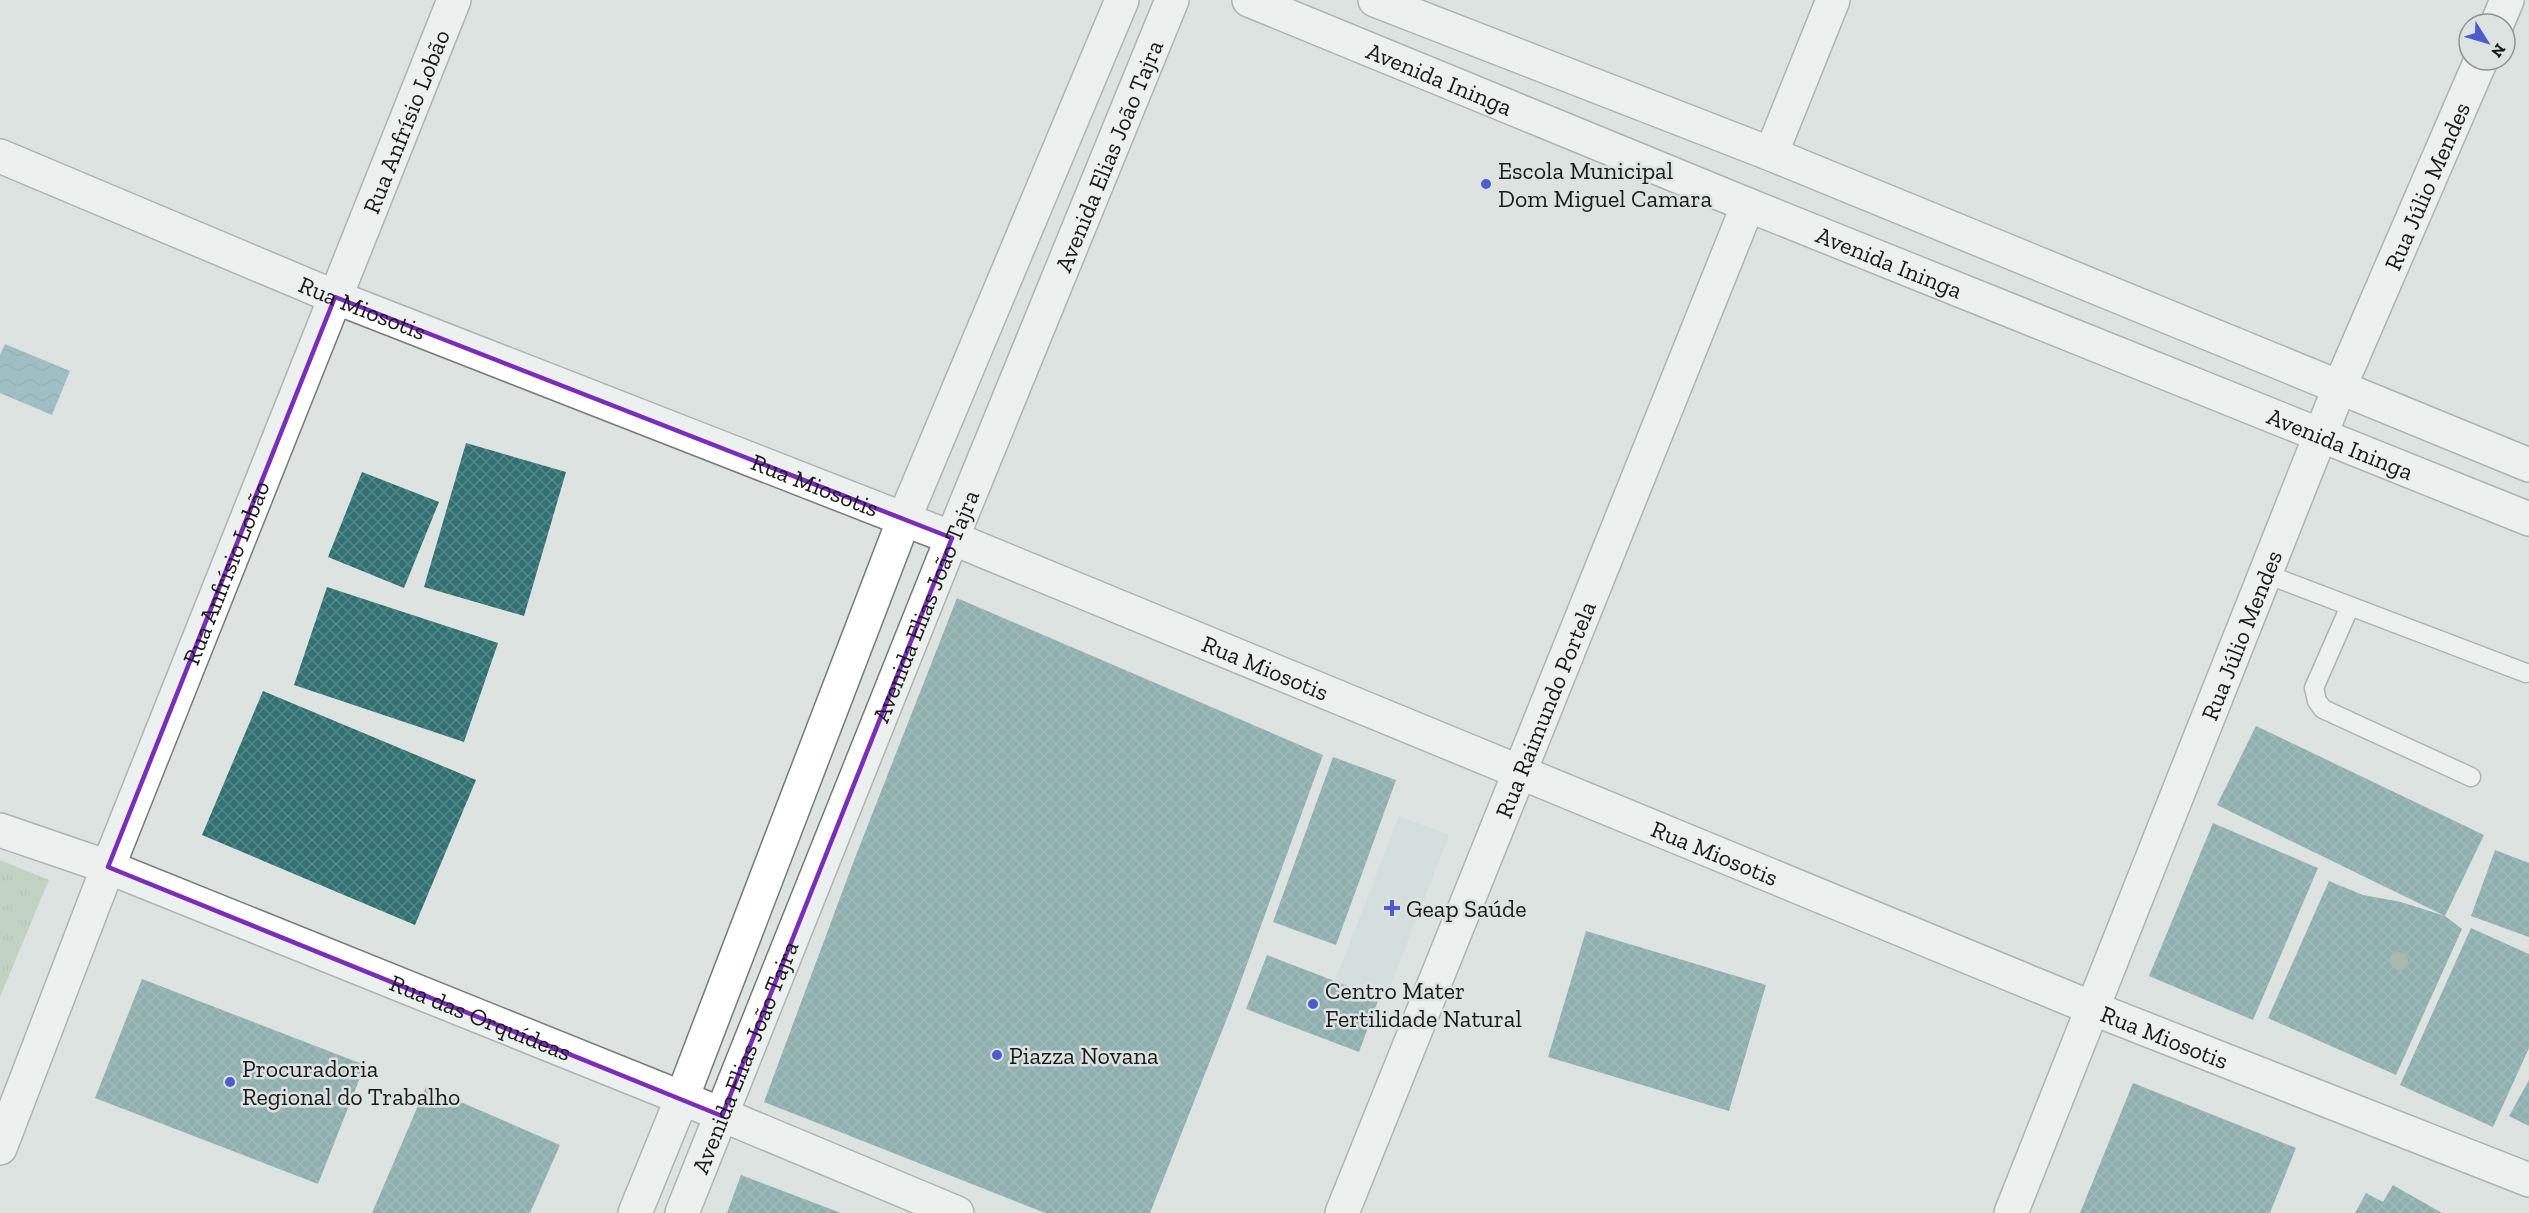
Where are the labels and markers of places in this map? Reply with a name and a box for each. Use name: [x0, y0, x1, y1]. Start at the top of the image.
place label: Escola Municipal Dom Miguel Camara: [1498, 156, 1712, 213]
marker: Escola Municipal Dom Miguel Camara: [1479, 177, 1493, 191]
place label: Geap Saúde: [1406, 894, 1526, 923]
marker: Geap Saúde: [1383, 899, 1401, 917]
place label: Centro Mater Fertilidade Natural: [1325, 976, 1522, 1033]
marker: Centro Mater Fertilidade Natural: [1306, 997, 1320, 1011]
place label: Piazza Novana: [1009, 1041, 1159, 1070]
marker: Piazza Novana: [990, 1048, 1004, 1062]
place label: Procuradoria Regional do Trabalho: [242, 1054, 460, 1111]
marker: Procuradoria Regional do Trabalho: [223, 1075, 237, 1089]

